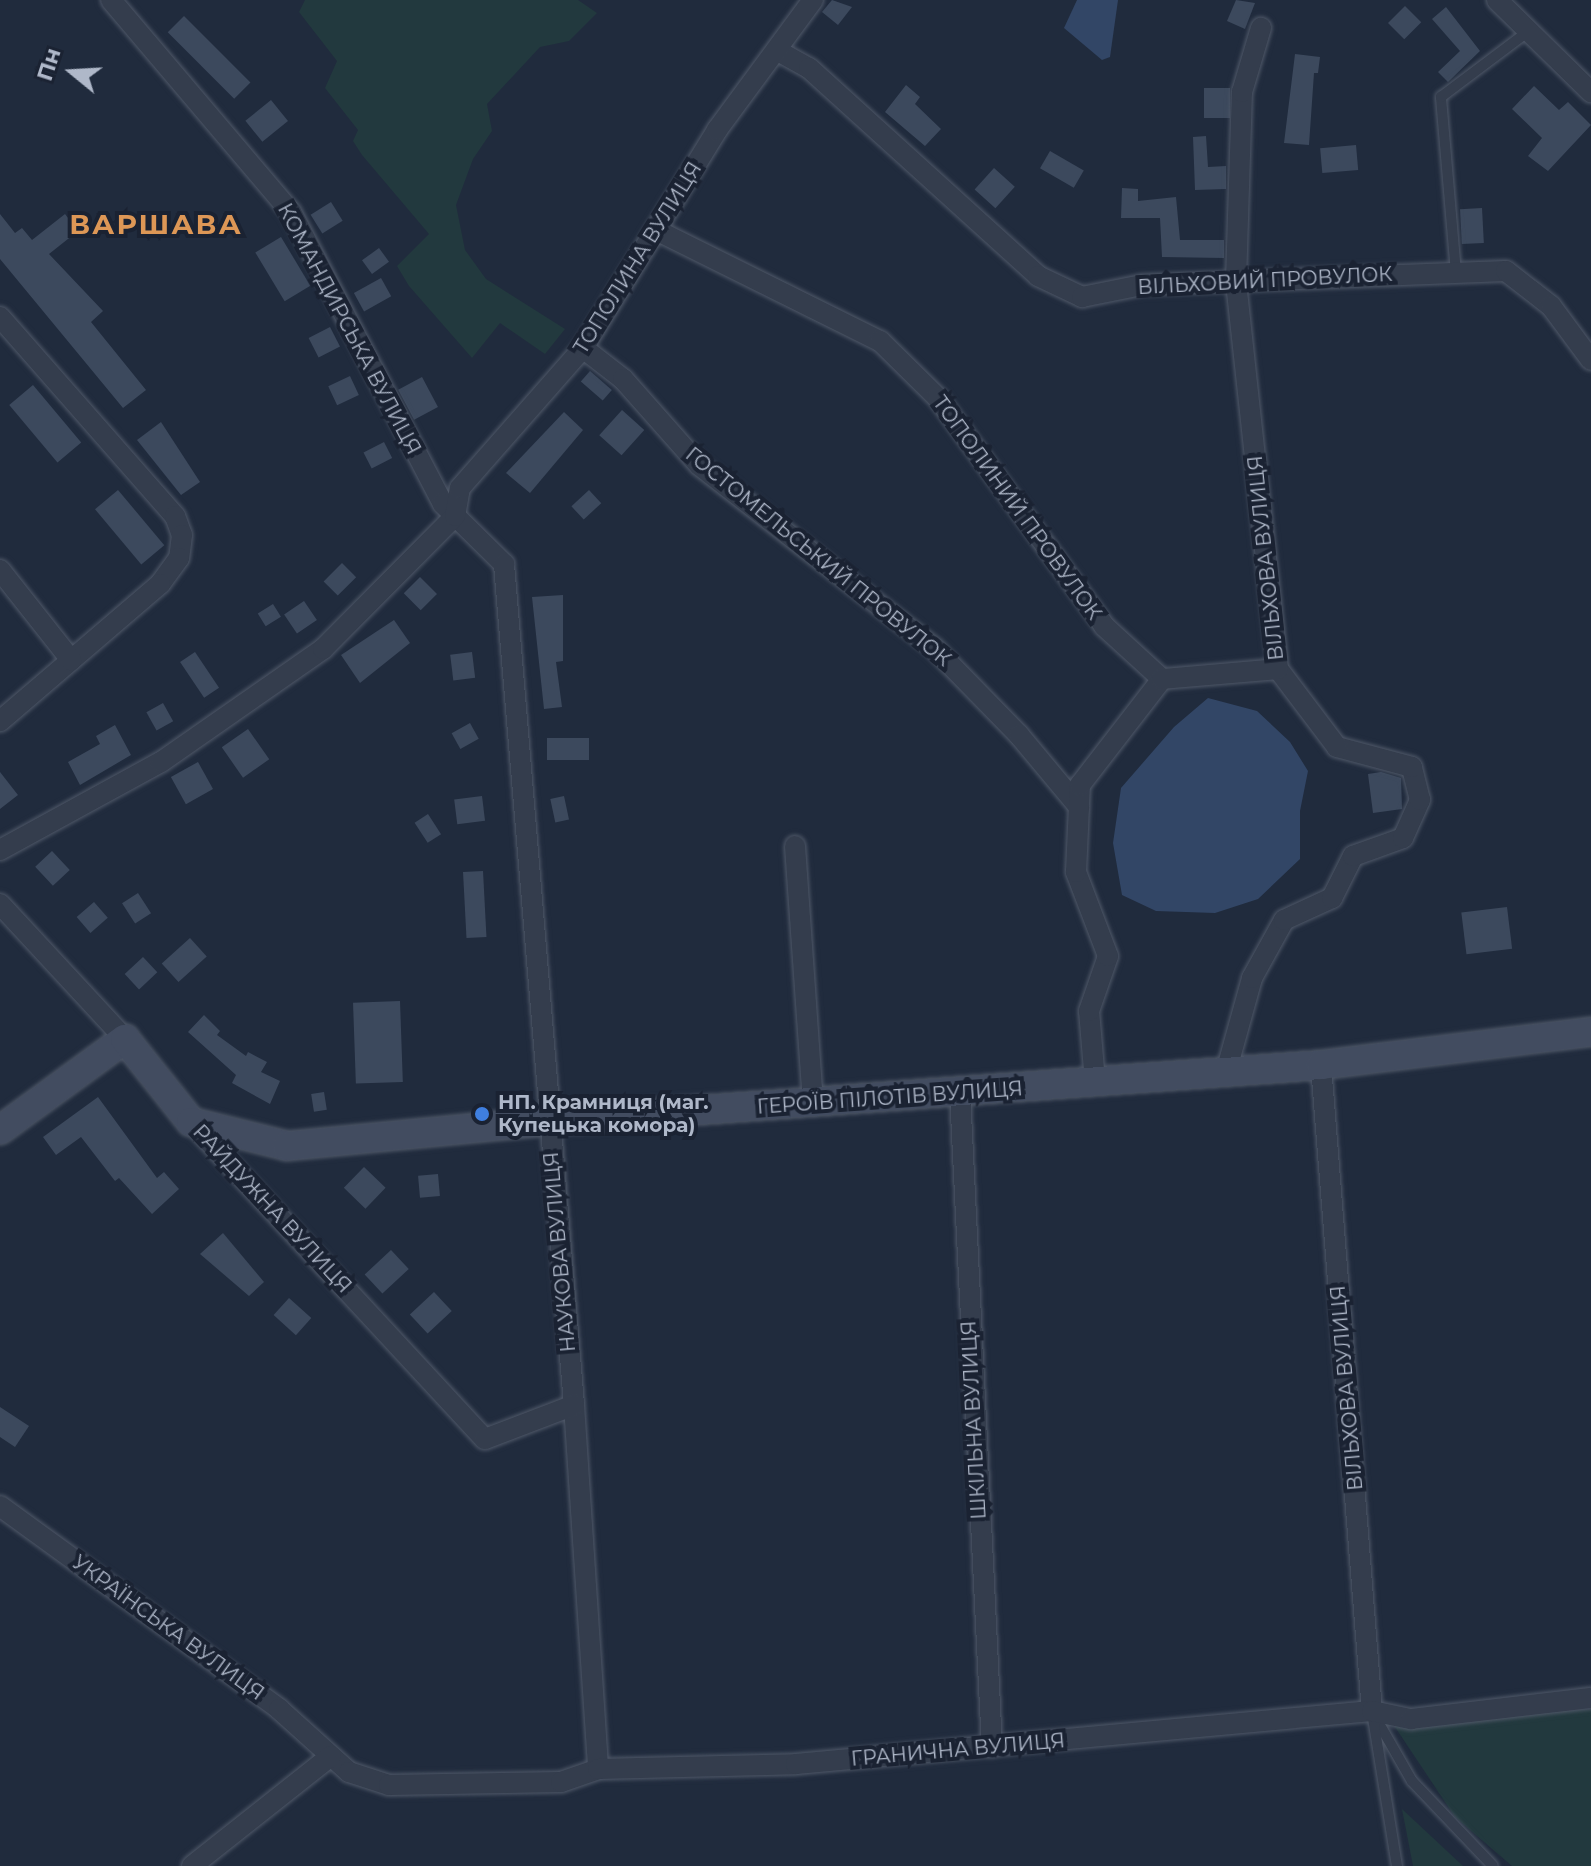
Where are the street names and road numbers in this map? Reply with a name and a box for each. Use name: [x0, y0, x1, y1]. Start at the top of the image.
street label: ТОПОЛИНА ВУЛИЦЯ: [569, 158, 707, 358]
street label: КОМАНДИРСЬКА ВУЛИЦЯ: [272, 199, 426, 459]
street label: ВІЛЬХОВИЙ ПРОВУЛОК: [1137, 262, 1393, 300]
street label: ТОПОЛИНИЙ ПРОВУЛОК: [928, 391, 1106, 625]
street label: ГОСТОМЕЛЬСЬКИЙ ПРОВУЛОК: [681, 442, 955, 672]
street label: ВІЛЬХОВА ВУЛИЦЯ: [1243, 454, 1289, 662]
street label: ГЕРОЇВ ПІЛОТІВ ВУЛИЦЯ: [756, 1077, 1024, 1119]
street label: РАЙДУЖНА ВУЛИЦЯ: [188, 1120, 356, 1298]
street label: НАУКОВА ВУЛИЦЯ: [539, 1151, 581, 1353]
street label: ВІЛЬХОВА ВУЛИЦЯ: [1326, 1284, 1368, 1492]
street label: ШКІЛЬНА ВУЛИЦЯ: [957, 1320, 991, 1520]
street label: УКРАЇНСЬКА ВУЛИЦЯ: [68, 1550, 268, 1706]
street label: ГРАНИЧНА ВУЛИЦЯ: [850, 1729, 1066, 1771]

